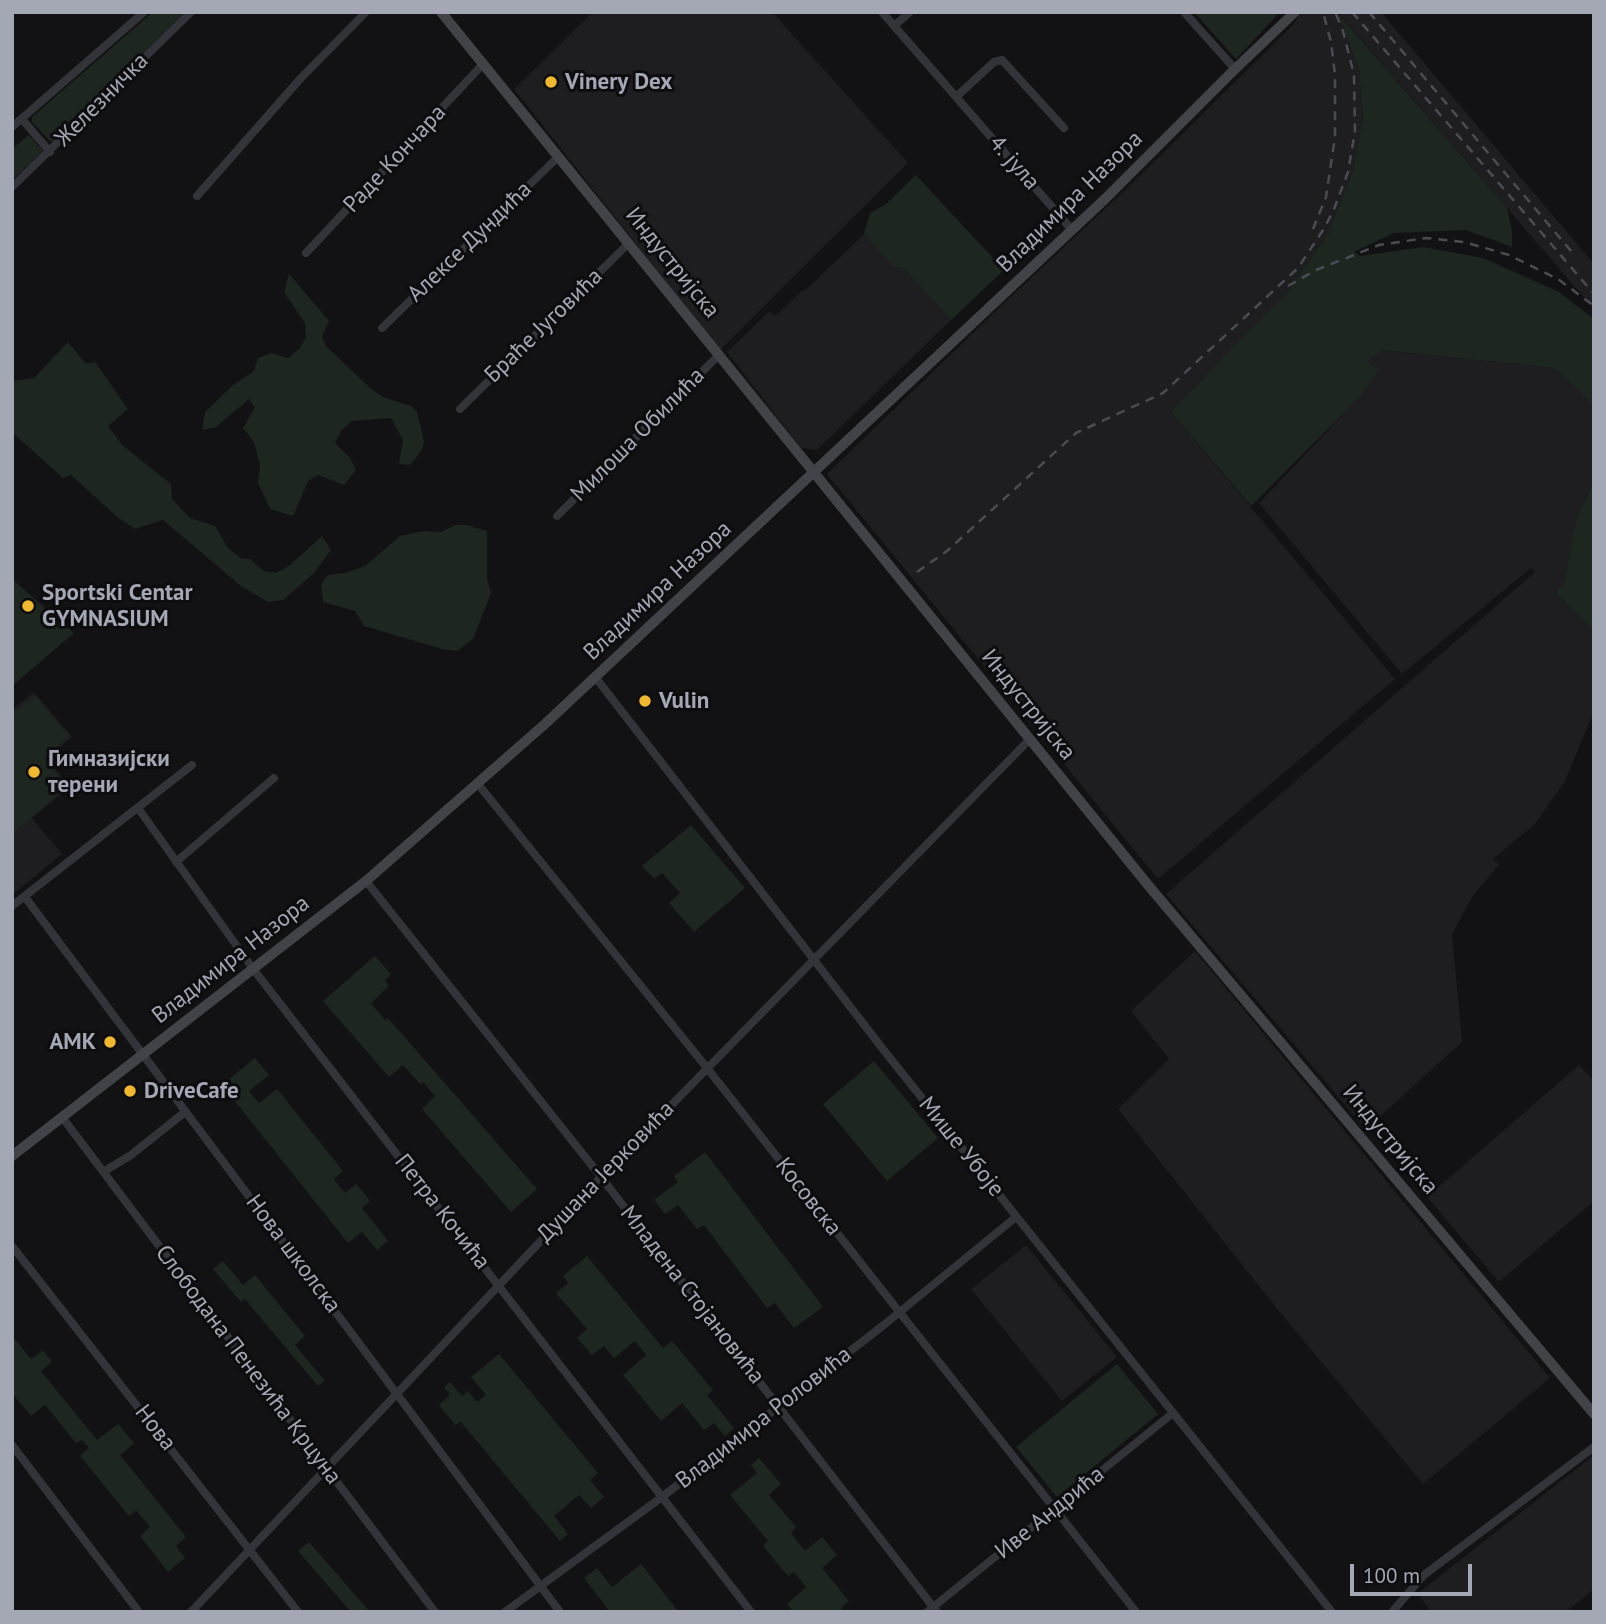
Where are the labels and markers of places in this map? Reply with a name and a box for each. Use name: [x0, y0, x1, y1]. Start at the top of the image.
place label: Vinery Dex: [565, 68, 672, 96]
marker: Vinery Dex: [543, 74, 559, 90]
place label: Sportski Centar GYMNASIUM: [42, 579, 193, 633]
marker: Sportski Centar GYMNASIUM: [20, 598, 36, 614]
place label: Vulin: [659, 687, 709, 715]
marker: Vulin: [637, 693, 653, 709]
place label: Гимназијски терени: [48, 745, 170, 799]
marker: Гимназијски терени: [26, 764, 42, 780]
place label: АМК: [49, 1028, 96, 1056]
marker: АМК: [102, 1034, 118, 1050]
place label: DriveCafe: [144, 1077, 239, 1105]
marker: DriveCafe: [122, 1083, 138, 1099]

